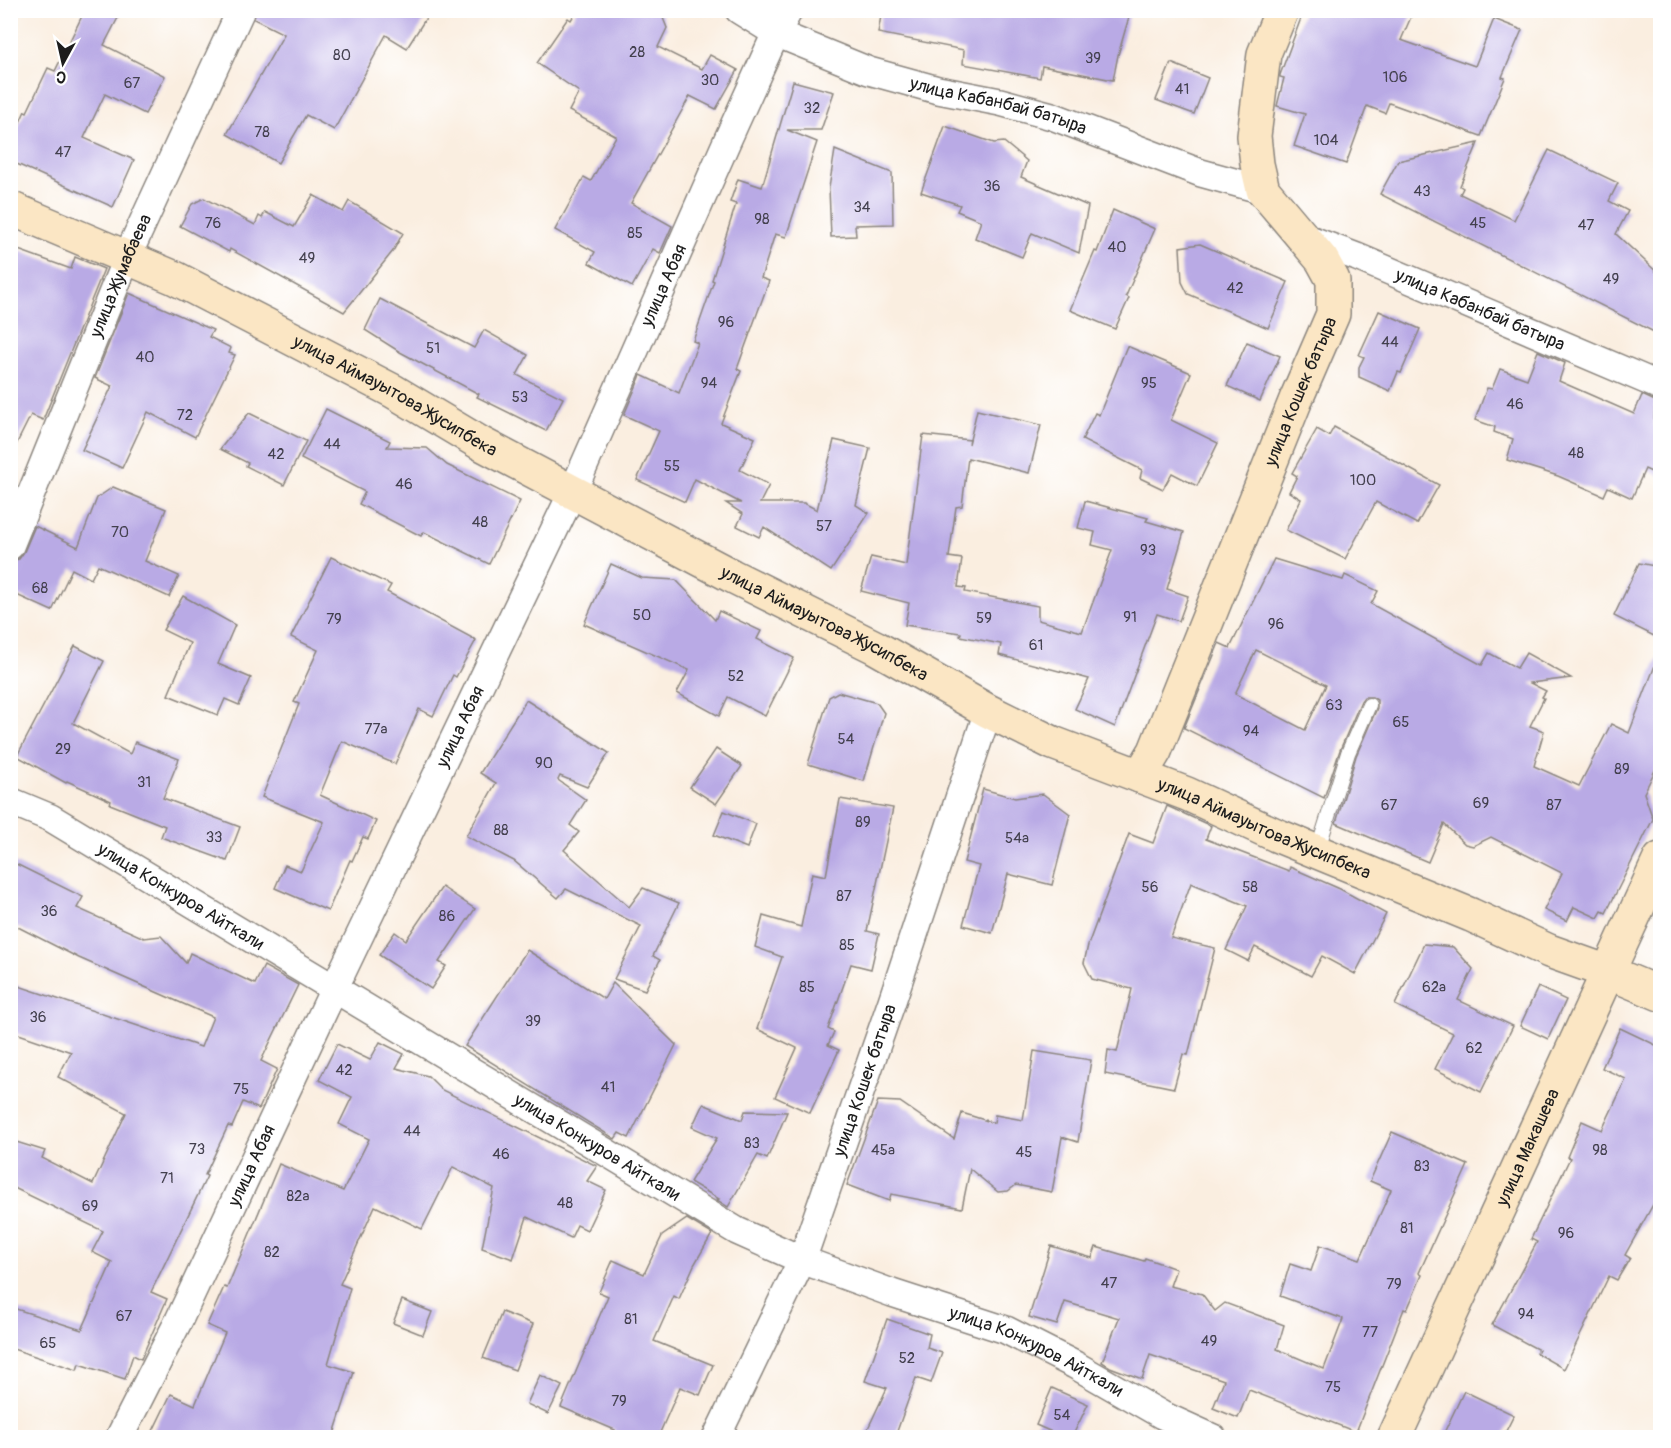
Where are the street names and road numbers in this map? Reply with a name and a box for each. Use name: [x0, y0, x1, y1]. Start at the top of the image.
street label: улица Кабанбай батыра: [906, 72, 1090, 140]
street label: улица Жумабаева: [84, 211, 157, 342]
street label: улица Абая: [635, 241, 692, 331]
street label: улица Кабанбай батыра: [1391, 263, 1568, 356]
street label: улица Кошек батыра: [1259, 313, 1342, 471]
street label: улица Аймауытова Жусипбека: [288, 330, 501, 462]
street label: улица Аймауытова Жусипбека: [716, 561, 932, 687]
street label: улица Абая: [431, 682, 490, 772]
street label: улица Аймауытова Жусипбека: [1153, 773, 1374, 885]
street label: улица Конкуров Айткали: [92, 837, 268, 956]
street label: улица Кошек батыра: [828, 1001, 902, 1161]
street label: улица Макашева: [1491, 1085, 1565, 1211]
street label: улица Конкуров Айткали: [509, 1088, 684, 1206]
street label: улица Абая: [222, 1121, 281, 1211]
street label: улица Конкуров Айткали: [945, 1301, 1127, 1402]

